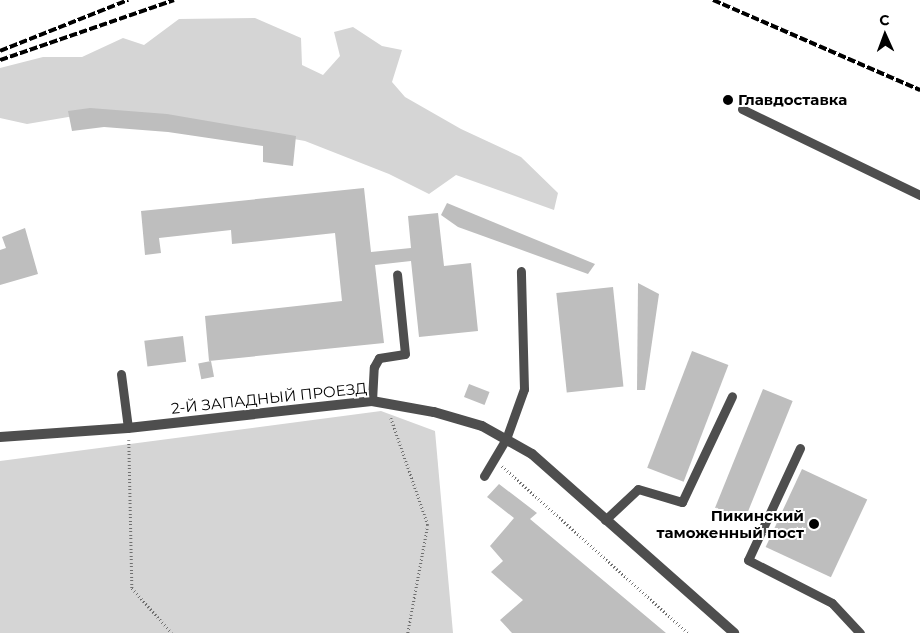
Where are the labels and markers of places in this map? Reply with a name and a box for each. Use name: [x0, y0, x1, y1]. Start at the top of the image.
place label: Главдоставка: [738, 91, 847, 109]
marker: Главдоставка: [722, 94, 734, 106]
place label: Пикинский таможенный пост: [656, 506, 804, 541]
marker: Пикинский таможенный пост: [808, 518, 820, 530]

